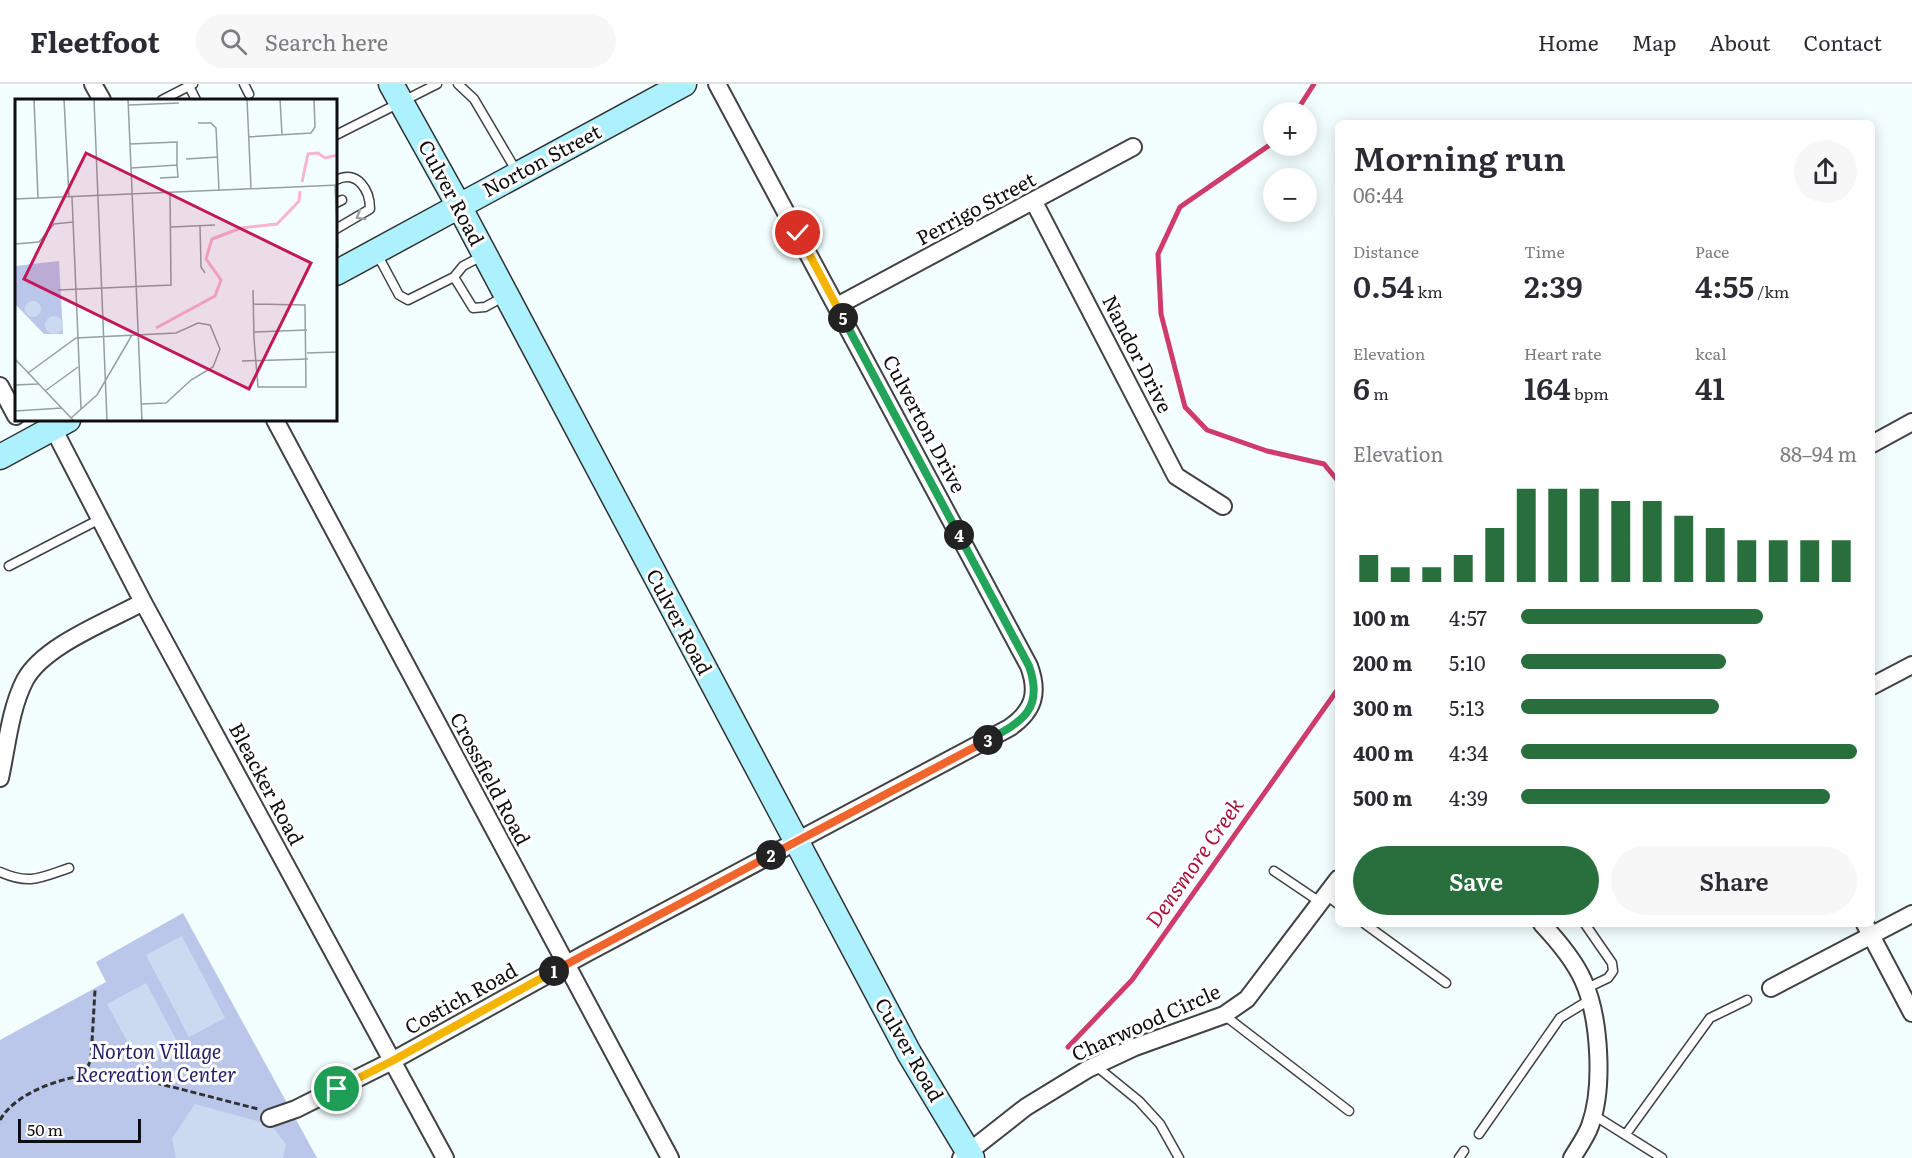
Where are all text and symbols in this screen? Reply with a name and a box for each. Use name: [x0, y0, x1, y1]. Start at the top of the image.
search box: [196, 14, 616, 68]
text: Fleetfoot: [30, 20, 160, 62]
icon: search: [217, 25, 250, 58]
text: Search here: [265, 25, 388, 58]
text: Home: [1538, 26, 1599, 57]
text: Map: [1632, 26, 1676, 57]
text: About: [1709, 26, 1771, 57]
text: Contact: [1804, 26, 1882, 57]
inset map: [15, 99, 338, 422]
map controls: [1263, 102, 1317, 222]
button: +: [1263, 102, 1317, 156]
street label: Norton Street: [476, 115, 606, 203]
text: Morning run: [1353, 132, 1566, 181]
street label: Culver Road: [412, 134, 493, 250]
button: share: [1794, 140, 1857, 203]
street label: Perrigo Street: [910, 163, 1040, 251]
button: −: [1263, 168, 1317, 222]
text: 06:44: [1353, 179, 1404, 209]
pin: [772, 207, 823, 258]
one-way arrow: [356, 208, 366, 220]
icon: check: [781, 216, 814, 249]
text: Distance: [1353, 239, 1419, 263]
text: Time: [1524, 239, 1565, 263]
text: Pace: [1695, 239, 1729, 263]
text: 0.54: [1353, 263, 1414, 307]
text: 2:39: [1524, 263, 1583, 307]
text: 4:55: [1695, 263, 1754, 307]
text: km: [1414, 279, 1443, 303]
text: /km: [1754, 279, 1789, 303]
street label: Nandor Drive: [1096, 289, 1181, 417]
pin: 5: [828, 303, 858, 333]
text: 5: [839, 306, 847, 330]
text: Elevation: [1353, 341, 1425, 365]
text: Heart rate: [1524, 341, 1602, 365]
text: kcal: [1695, 341, 1727, 365]
street label: Culverton Drive: [877, 349, 975, 498]
text: 6: [1353, 365, 1370, 409]
text: 164: [1524, 365, 1571, 409]
text: 41: [1695, 365, 1725, 409]
text: m: [1370, 381, 1389, 405]
text: bpm: [1571, 381, 1609, 405]
text: Elevation: [1353, 438, 1443, 468]
text: 88–94 m: [1780, 438, 1857, 468]
pin: 4: [944, 520, 974, 550]
text: 4: [954, 523, 964, 547]
street label: Culver Road: [640, 563, 721, 679]
text: 100 m: [1353, 602, 1410, 632]
text: 4:57: [1449, 602, 1487, 632]
text: 200 m: [1353, 647, 1412, 677]
text: 5:10: [1449, 647, 1486, 677]
text: 300 m: [1353, 692, 1413, 722]
text: 5:13: [1449, 692, 1485, 722]
street label: Crossfield Road: [444, 706, 539, 850]
street label: Bleacker Road: [223, 717, 313, 850]
pin: 3: [973, 725, 1003, 755]
text: 3: [984, 728, 992, 752]
text: 400 m: [1353, 737, 1414, 767]
text: 4:34: [1449, 737, 1488, 767]
text: 500 m: [1353, 782, 1412, 812]
text: 4:39: [1449, 782, 1488, 812]
water label: Densmore Creek: [1137, 790, 1250, 933]
pin: 2: [756, 840, 786, 870]
text: 2: [767, 843, 775, 867]
button: Save: [1353, 846, 1599, 915]
button: Share: [1611, 846, 1857, 915]
street label: Costich Road: [398, 954, 522, 1041]
pin: 1: [539, 956, 569, 986]
text: 1: [551, 959, 557, 983]
street label: Charwood Circle: [1066, 975, 1224, 1067]
street label: Culver Road: [869, 991, 953, 1107]
park label: Norton Village Recreation Center: [76, 1035, 236, 1088]
pin: [311, 1063, 362, 1114]
icon: arrive: [320, 1072, 353, 1105]
scale bar: [18, 1116, 141, 1144]
text: 50 m: [27, 1117, 63, 1141]

